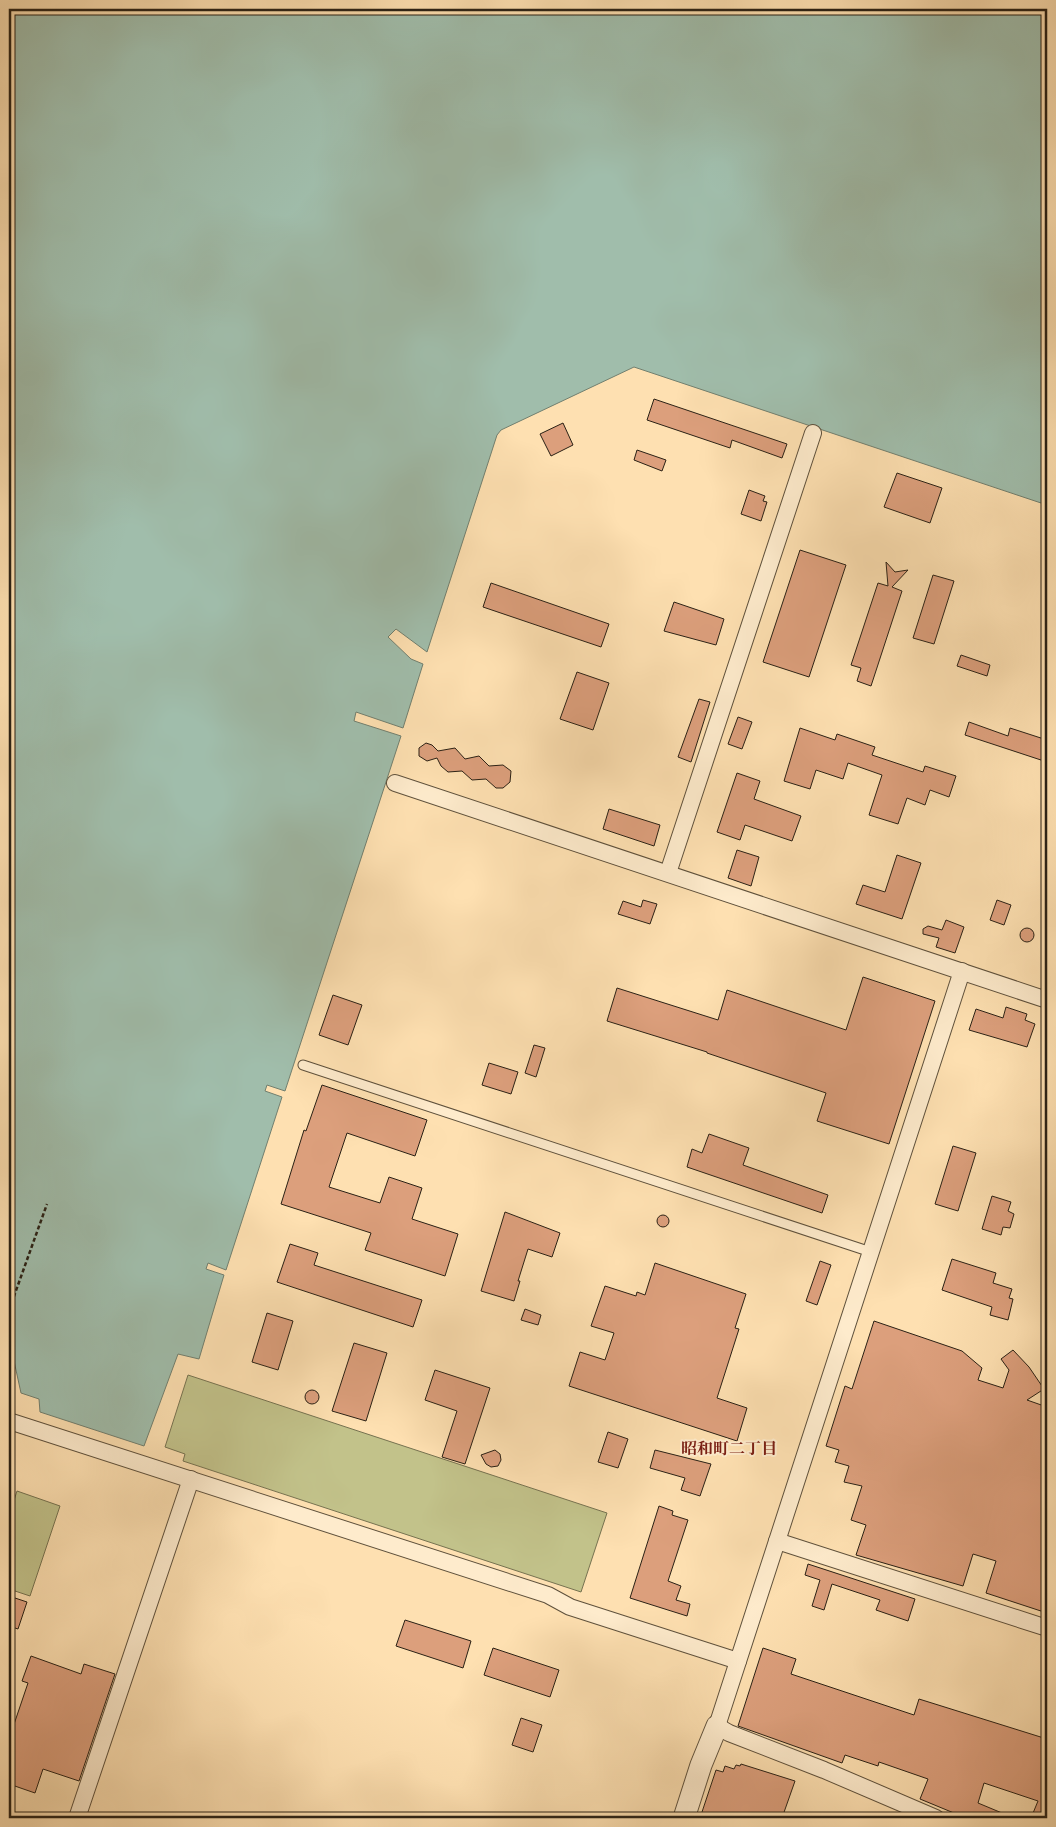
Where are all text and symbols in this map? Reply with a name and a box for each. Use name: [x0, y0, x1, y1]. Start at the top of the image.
district label: 昭和町二丁目: [681, 1439, 777, 1458]

